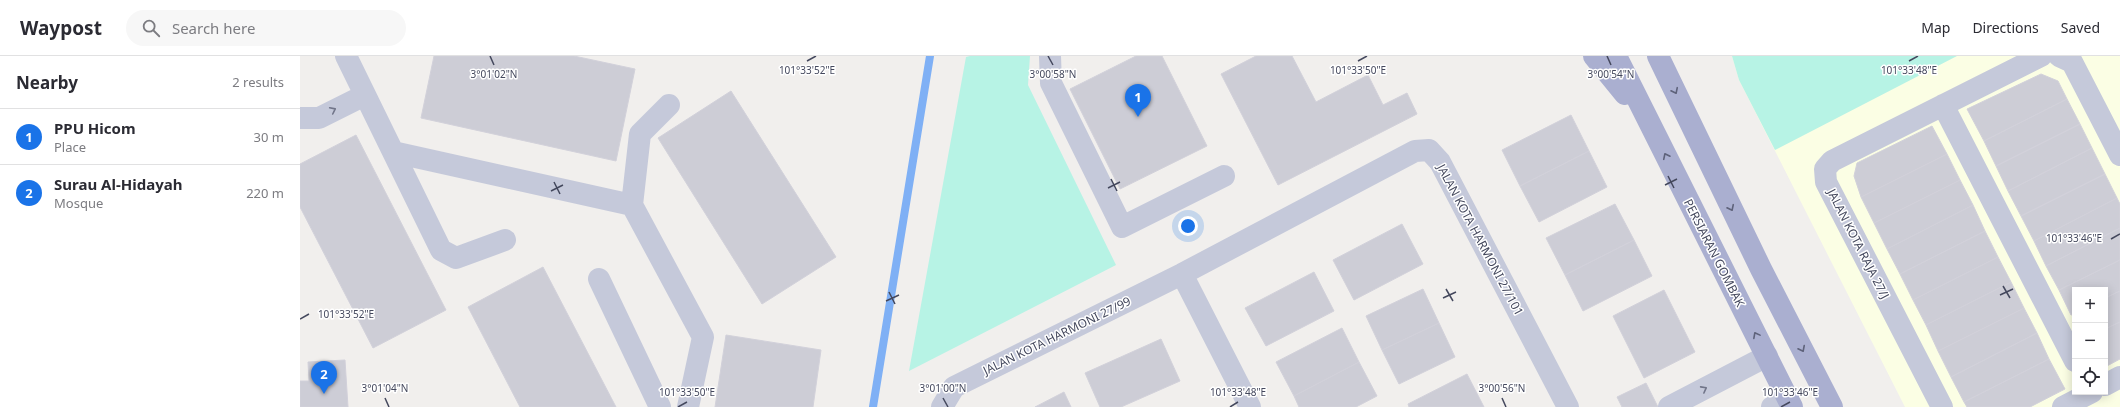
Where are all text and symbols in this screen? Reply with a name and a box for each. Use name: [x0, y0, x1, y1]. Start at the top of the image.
search box: [126, 10, 406, 46]
text: Waypost: [20, 15, 102, 41]
icon: search: [140, 17, 162, 39]
text: Search here: [172, 18, 255, 38]
text: Map: [1921, 18, 1950, 37]
text: Directions: [1972, 18, 2039, 37]
text: Saved: [2061, 18, 2100, 37]
text: 101°33'52"E: [779, 63, 835, 77]
text: 101°33'50"E: [1330, 63, 1386, 77]
text: 101°33'48"E: [1881, 63, 1937, 77]
text: 3°01'02"N: [471, 67, 517, 81]
text: 3°00'58"N: [1030, 67, 1076, 81]
text: 3°00'54"N: [1588, 67, 1634, 81]
text: Nearby: [16, 71, 78, 94]
text: 2 results: [232, 73, 284, 91]
pin: 1: [1125, 84, 1151, 117]
one-way arrow: [1670, 87, 1678, 94]
one-way arrow: [329, 108, 337, 115]
text: PPU Hicom: [54, 118, 136, 138]
text: 1: [25, 128, 33, 146]
text: 30 m: [254, 128, 284, 146]
text: Place: [54, 138, 86, 156]
one-way arrow: [1663, 153, 1670, 161]
street label: JALAN KOTA HARMONI 27/101: [1433, 160, 1528, 319]
text: Surau Al-Hidayah: [54, 174, 182, 194]
text: 2: [25, 184, 33, 202]
text: 220 m: [246, 184, 284, 202]
street label: JALAN KOTA RAJA 27/J: [1823, 185, 1894, 302]
text: Mosque: [54, 194, 103, 212]
street label: PERSIARAN GOMBAK: [1680, 196, 1749, 310]
one-way arrow: [1726, 204, 1734, 211]
your location: [1178, 216, 1198, 236]
text: 101°33'46"E: [2046, 231, 2102, 245]
map controls: [2072, 287, 2108, 395]
button: +: [2072, 287, 2108, 323]
street label: JALAN KOTA HARMONI 27/99: [979, 292, 1134, 379]
text: 101°33'52"E: [318, 307, 374, 321]
button: −: [2072, 323, 2108, 359]
one-way arrow: [1753, 331, 1761, 339]
one-way arrow: [1797, 345, 1805, 352]
button: locate: [2072, 359, 2108, 395]
pin: 2: [311, 361, 337, 394]
text: 3°01'04"N: [362, 381, 408, 395]
text: 3°01'00"N: [920, 381, 966, 395]
text: 3°00'56"N: [1479, 381, 1525, 395]
text: 101°33'50"E: [659, 385, 715, 399]
text: 101°33'48"E: [1210, 385, 1266, 399]
text: 101°33'46"E: [1762, 385, 1818, 399]
one-way arrow: [1700, 386, 1707, 394]

